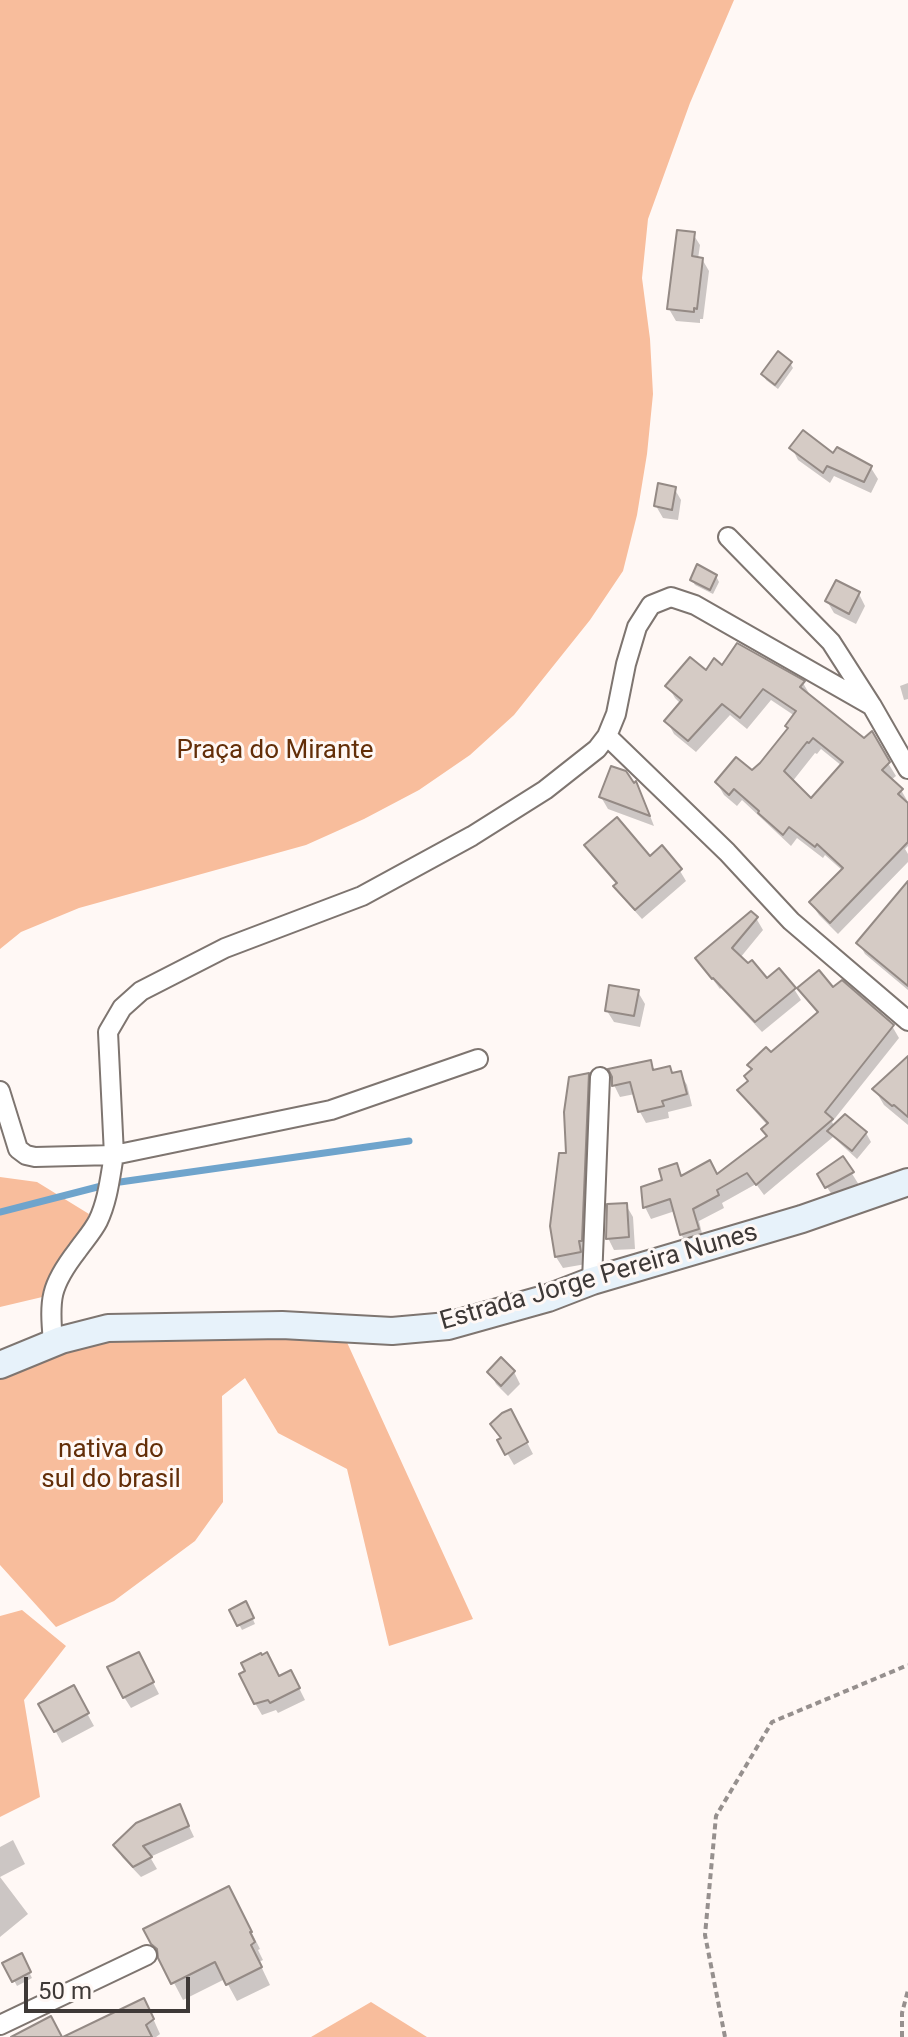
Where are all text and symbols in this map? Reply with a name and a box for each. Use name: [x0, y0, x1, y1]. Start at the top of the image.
park label: Praça do Mirante: [176, 735, 374, 767]
street label: Estrada Jorge Pereira Nunes: [437, 1218, 761, 1338]
park label: nativa do sul do brasil: [41, 1434, 181, 1496]
scale bar: [28, 1961, 194, 2011]
text: 50 m: [38, 1977, 92, 2005]

